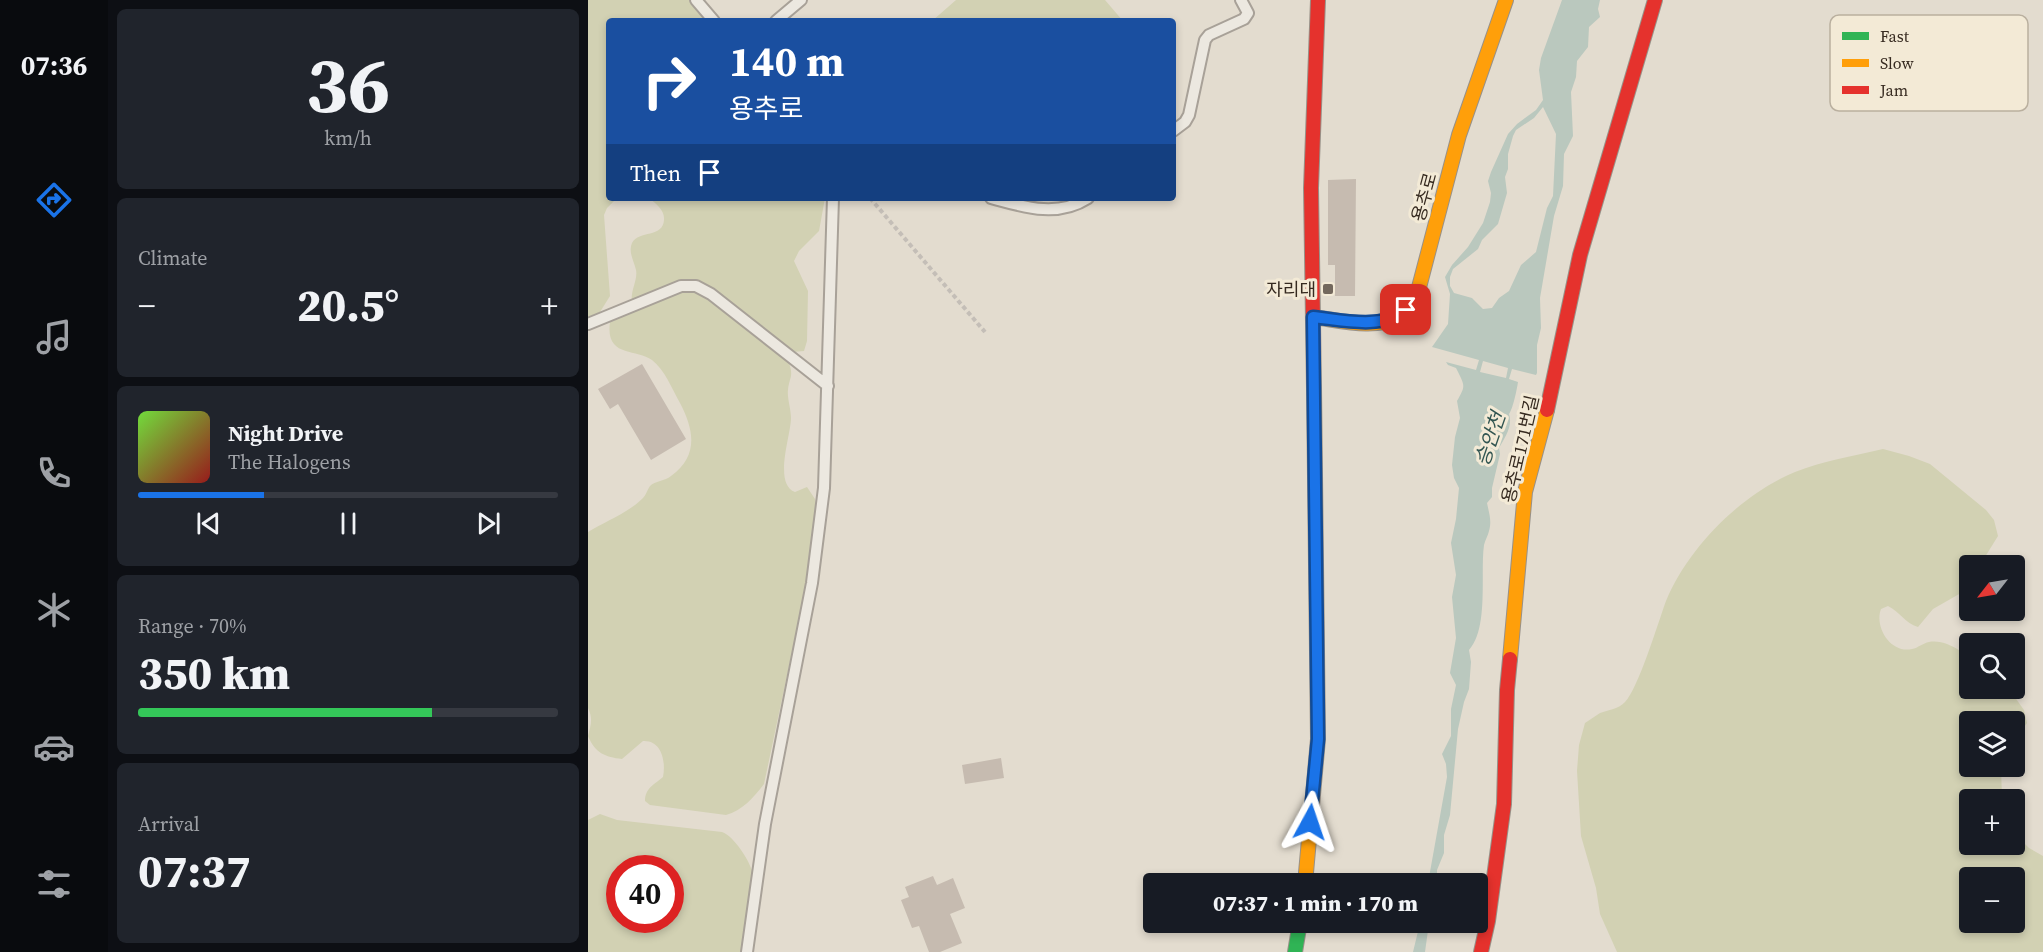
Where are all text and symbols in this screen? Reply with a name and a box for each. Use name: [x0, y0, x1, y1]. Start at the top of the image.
legend: [1830, 15, 2028, 111]
text: Fast: [1880, 25, 1910, 47]
text: 36: [306, 31, 390, 138]
text: 140 m: [729, 32, 844, 90]
icon: right: [630, 42, 708, 120]
text: 07:36: [21, 47, 87, 84]
text: Slow: [1880, 52, 1915, 74]
text: Jam: [1879, 79, 1908, 101]
text: 용추로: [729, 90, 804, 127]
text: km/h: [324, 124, 372, 152]
icon: arrive: [693, 156, 726, 189]
text: Then: [630, 158, 681, 188]
street label: 용추로: [1405, 170, 1443, 224]
icon: directions: [33, 179, 75, 221]
text: Climate: [138, 244, 207, 272]
text: 20.5°: [297, 274, 399, 336]
place label: 자리대: [1266, 277, 1316, 302]
marker: 자리대: [1321, 282, 1335, 296]
text: −: [138, 283, 156, 328]
text: +: [541, 283, 558, 328]
pin: [1380, 284, 1431, 335]
icon: arrive: [1389, 293, 1422, 326]
icon: music: [33, 316, 75, 358]
street label: 용추로171번길: [1495, 393, 1545, 505]
water label: 승안천: [1468, 406, 1513, 470]
text: Night Drive: [228, 418, 343, 448]
text: The Halogens: [228, 448, 351, 476]
icon: phone: [33, 452, 75, 494]
icon: previous: [192, 507, 225, 540]
icon: pause: [332, 507, 365, 540]
icon: next: [472, 507, 505, 540]
north arrow: [1959, 555, 2025, 621]
map controls: [1959, 555, 2025, 933]
icon: climate: [33, 589, 75, 631]
text: Range · 70%: [138, 612, 247, 640]
button: search: [1959, 633, 2025, 699]
text: 350 km: [138, 642, 290, 704]
button: layers: [1959, 711, 2025, 777]
icon: car: [33, 726, 75, 768]
button: +: [1959, 789, 2025, 855]
position arrow: [1278, 790, 1342, 854]
text: Arrival: [138, 810, 200, 838]
text: 07:37: [138, 840, 251, 902]
speed limit sign: 40: [606, 855, 684, 933]
icon: filters: [33, 863, 75, 905]
button: −: [1959, 867, 2025, 933]
text: 07:37 · 1 min · 170 m: [1213, 888, 1418, 918]

